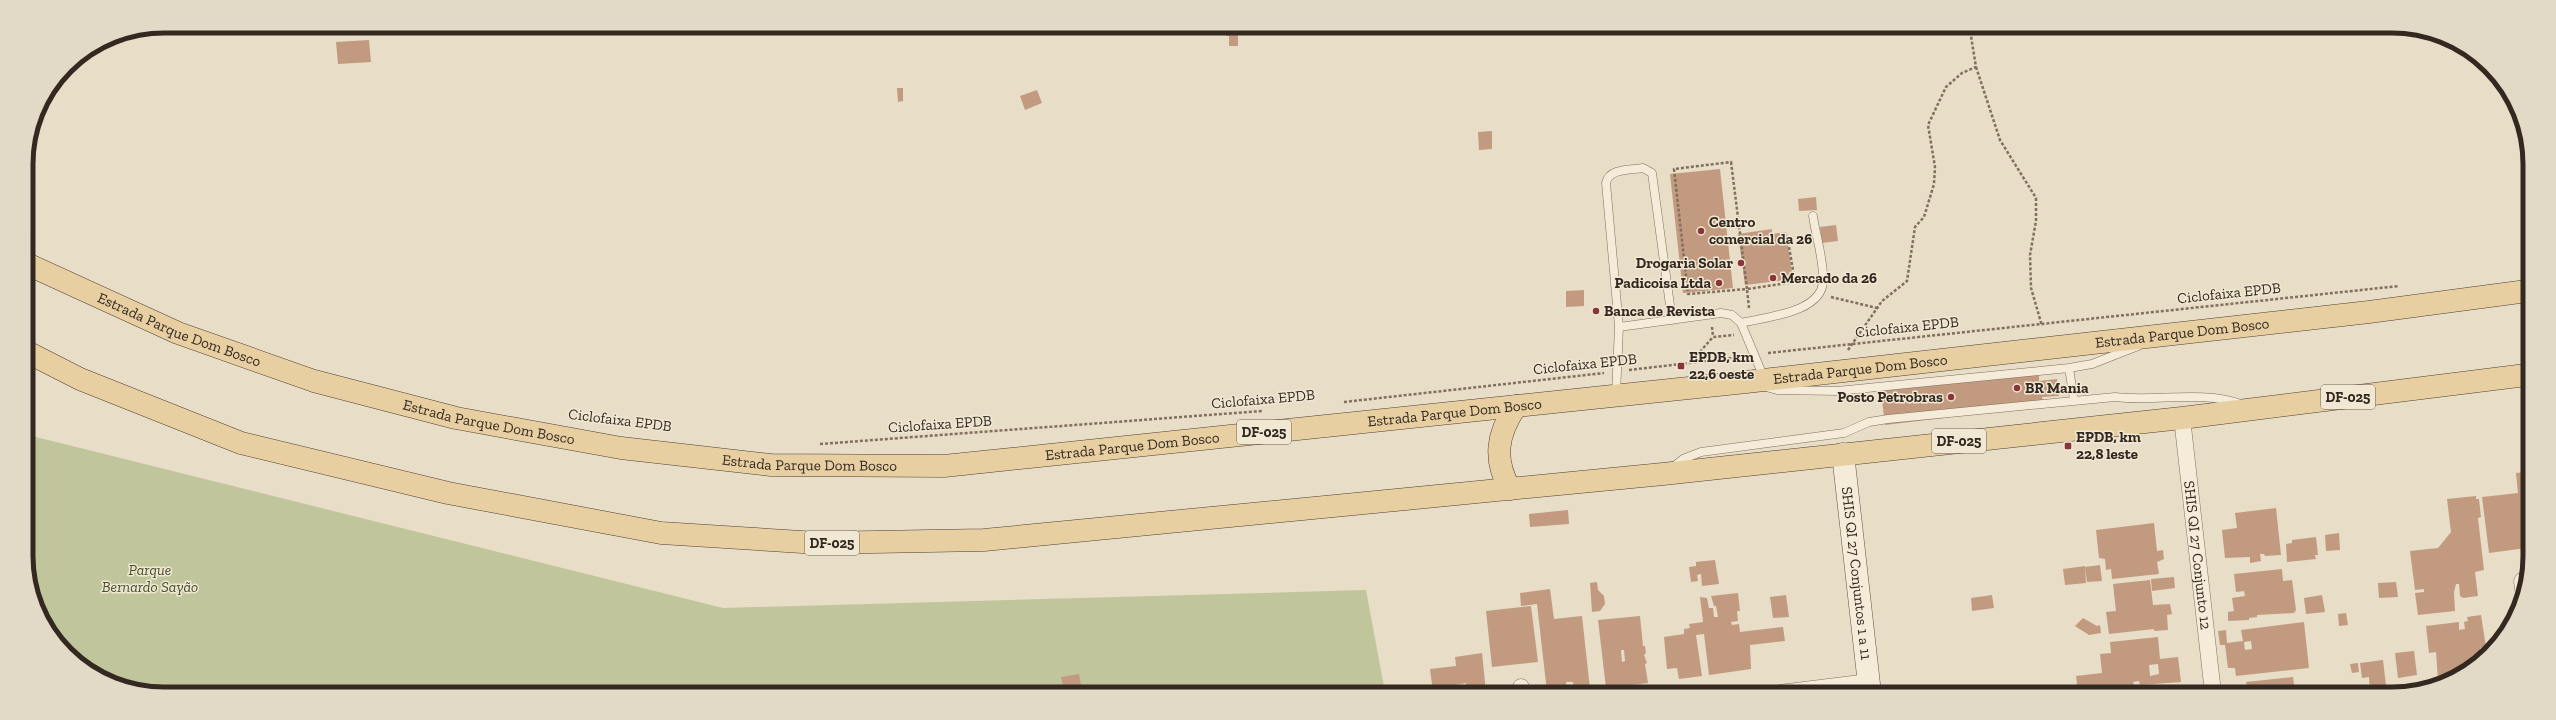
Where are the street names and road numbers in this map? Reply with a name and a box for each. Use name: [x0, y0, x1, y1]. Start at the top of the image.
street label: Ciclofaixa EPDB: [2176, 279, 2282, 307]
street label: Estrada Parque Dom Bosco: [95, 288, 264, 371]
street label: Ciclofaixa EPDB: [1854, 313, 1960, 341]
street label: Estrada Parque Dom Bosco: [2094, 314, 2271, 352]
street label: Ciclofaixa EPDB: [1532, 350, 1638, 378]
street label: Estrada Parque Dom Bosco: [1772, 350, 1949, 388]
road number: DF-025: [2321, 385, 2375, 409]
street label: Ciclofaixa EPDB: [1210, 386, 1316, 412]
street label: Estrada Parque Dom Bosco: [1367, 394, 1543, 431]
street label: Estrada Parque Dom Bosco: [401, 396, 577, 448]
street label: Ciclofaixa EPDB: [567, 405, 673, 435]
street label: Ciclofaixa EPDB: [888, 411, 992, 437]
road number: DF-025: [1237, 420, 1291, 444]
street label: Estrada Parque Dom Bosco: [1044, 428, 1221, 464]
road number: DF-025: [1932, 429, 1986, 453]
street label: Estrada Parque Dom Bosco: [721, 451, 897, 475]
street label: SHIS QI 27 Conjunto 12: [2180, 480, 2215, 631]
street label: SHIS QI 27 Conjuntos 1 a 11: [1838, 486, 1875, 661]
road number: DF-025: [805, 531, 859, 555]

